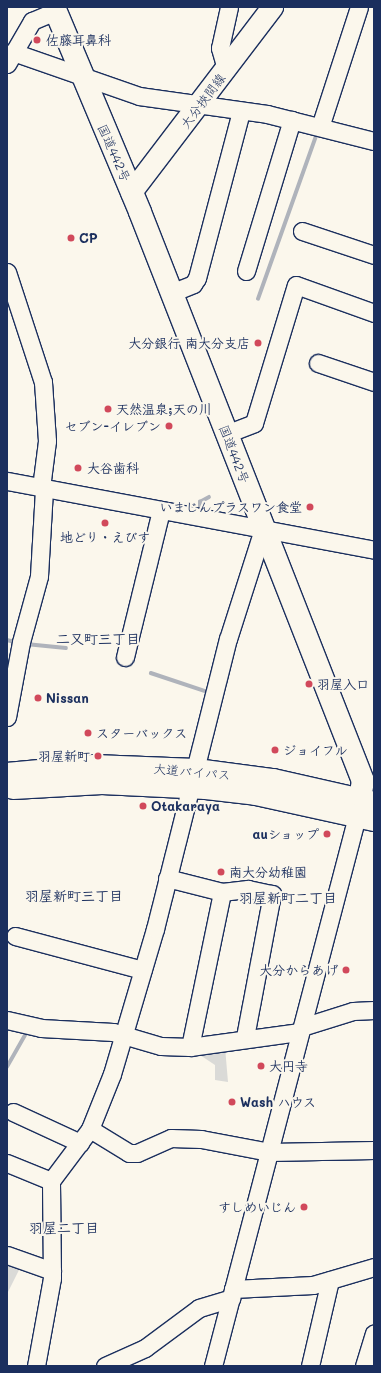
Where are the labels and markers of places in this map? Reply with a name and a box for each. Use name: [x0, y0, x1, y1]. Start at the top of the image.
place label: 佐藤耳鼻科: [46, 32, 111, 48]
marker: 佐藤耳鼻科: [31, 34, 43, 46]
place label: CP: [79, 230, 98, 246]
marker: CP: [66, 233, 76, 243]
place label: 大分銀行 南大分支店: [128, 335, 250, 351]
marker: 大分銀行 南大分支店: [253, 338, 263, 348]
place label: 天然温泉;天の川: [116, 401, 212, 417]
marker: 天然温泉;天の川: [103, 404, 113, 414]
place label: セブン-イレブン: [65, 418, 161, 434]
marker: セブン-イレブン: [164, 421, 174, 431]
place label: 大谷歯科: [87, 460, 139, 476]
marker: 大谷歯科: [72, 462, 84, 474]
place label: いまじんプラスワン食堂: [159, 499, 302, 515]
marker: いまじんプラスワン食堂: [305, 502, 315, 512]
marker: 地どり・えびす: [100, 518, 110, 528]
place label: 地どり・えびす: [60, 529, 150, 545]
place label: 羽屋入口: [317, 676, 369, 692]
marker: 羽屋入口: [304, 679, 314, 689]
place label: Nissan: [46, 690, 89, 706]
marker: Nissan: [33, 693, 43, 703]
place label: スターバックス: [96, 725, 187, 741]
marker: スターバックス: [83, 728, 93, 738]
place label: ジョイフル: [283, 742, 348, 758]
marker: ジョイフル: [270, 745, 280, 755]
place label: 羽屋新町: [38, 748, 90, 764]
marker: 羽屋新町: [93, 751, 103, 761]
place label: Otakaraya: [151, 798, 220, 814]
marker: Otakaraya: [138, 801, 148, 811]
place label: auショップ: [252, 826, 319, 842]
marker: auショップ: [322, 829, 332, 839]
place label: 南大分幼稚園: [229, 864, 307, 880]
marker: 南大分幼稚園: [216, 867, 226, 877]
place label: 大分からあげ: [260, 962, 338, 978]
marker: 大分からあげ: [341, 965, 351, 975]
place label: 大円寺: [269, 1058, 308, 1074]
marker: 大円寺: [256, 1061, 266, 1071]
place label: Wash ハウス: [240, 1094, 317, 1110]
marker: Wash ハウス: [227, 1097, 237, 1107]
place label: すしめいじん: [218, 1199, 296, 1215]
marker: すしめいじん: [299, 1202, 309, 1212]

